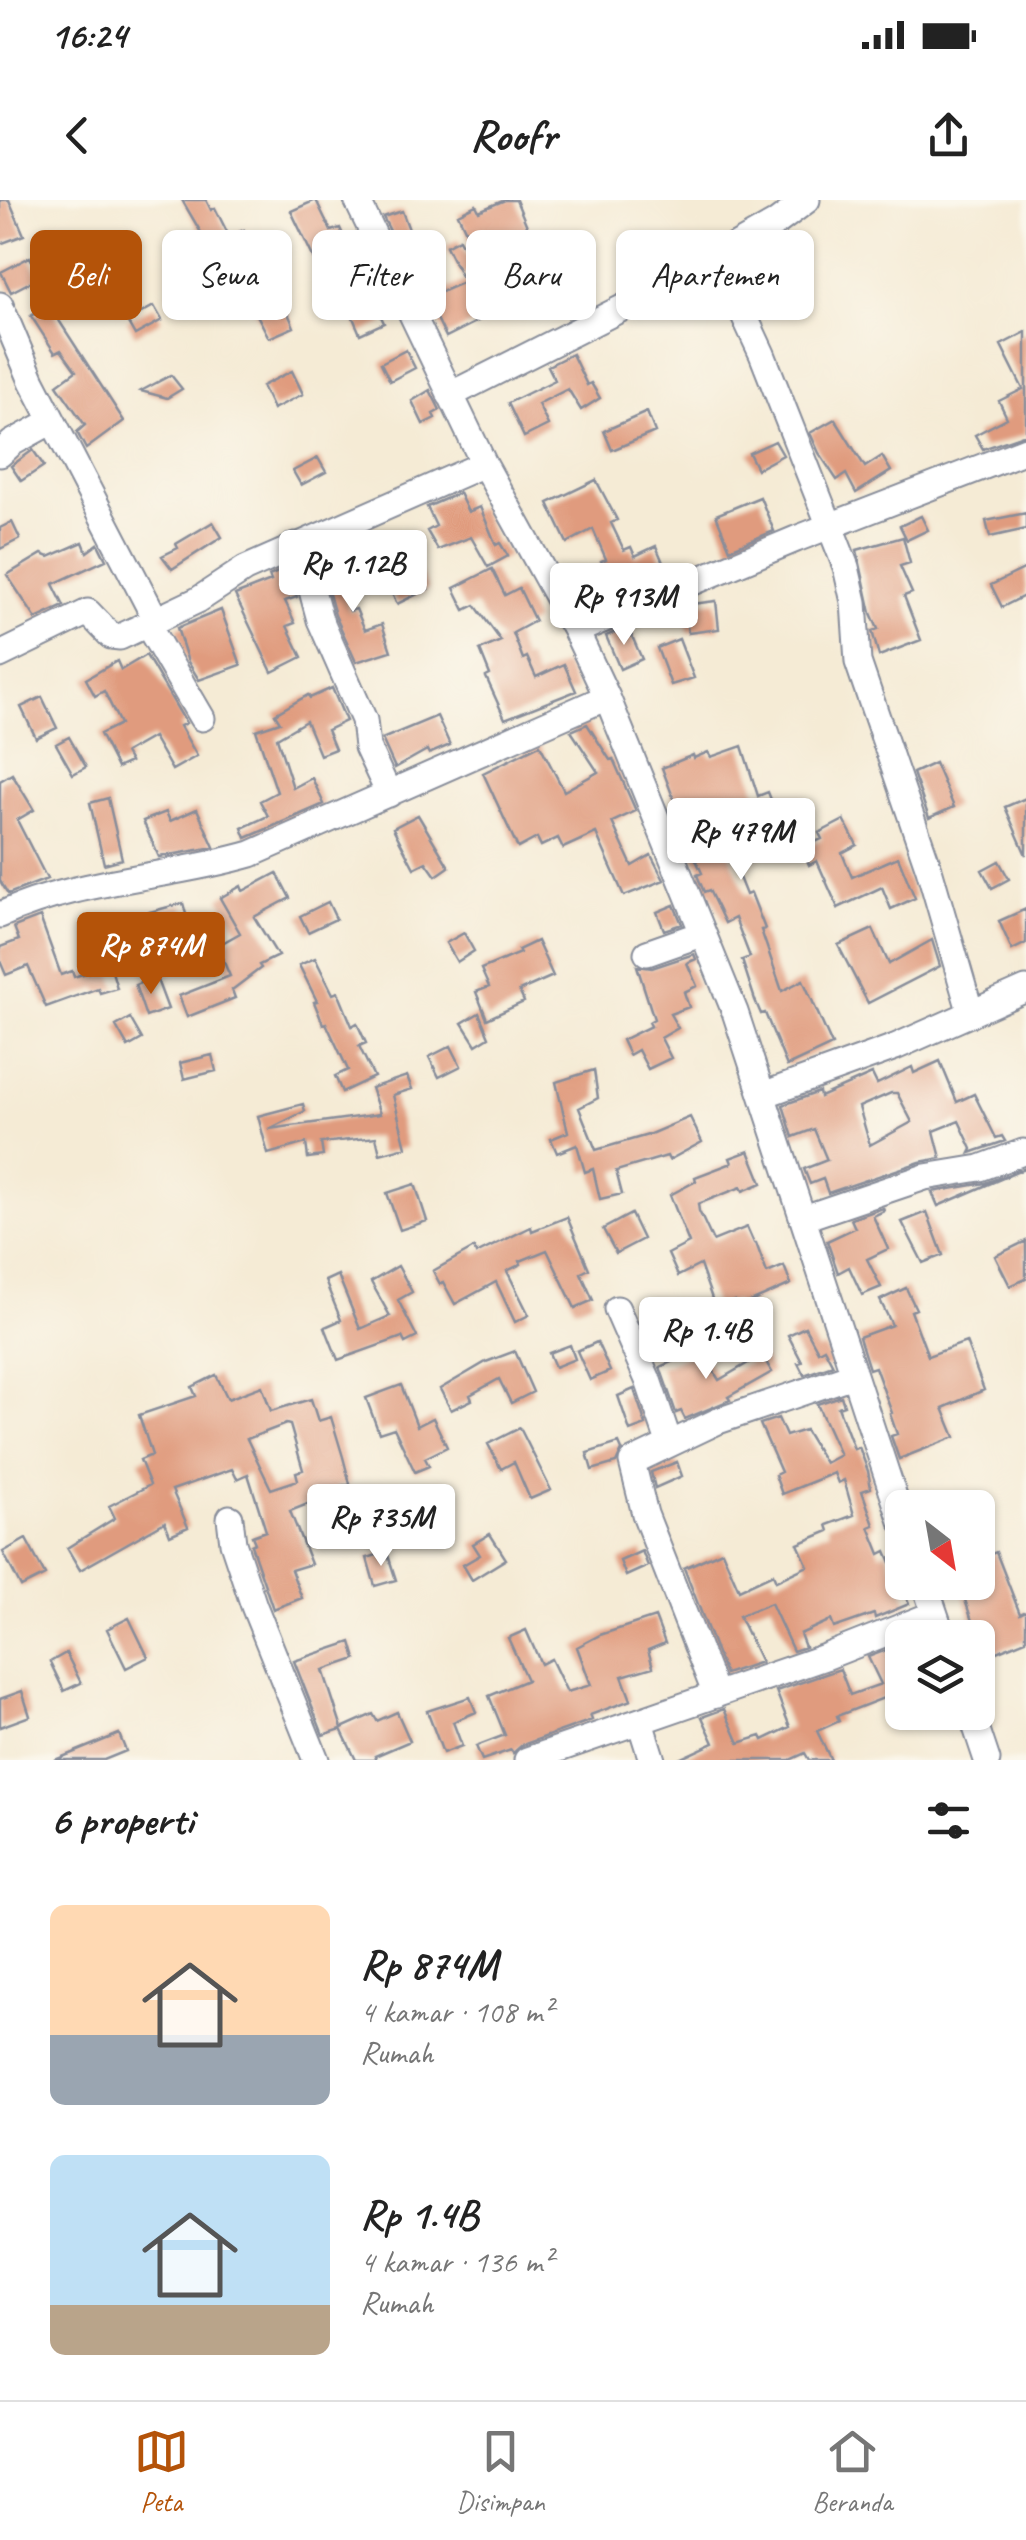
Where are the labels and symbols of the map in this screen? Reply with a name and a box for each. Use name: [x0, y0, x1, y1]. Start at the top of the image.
pin: Rp 1.12B: [250, 530, 456, 615]
pin: Rp 913M: [532, 563, 716, 648]
pin: Rp 479M: [649, 798, 833, 883]
pin: Rp 874M: [59, 912, 243, 997]
pin: Rp 1.4B: [614, 1297, 798, 1382]
pin: Rp 735M: [289, 1484, 473, 1569]
north arrow: [885, 1490, 995, 1600]

